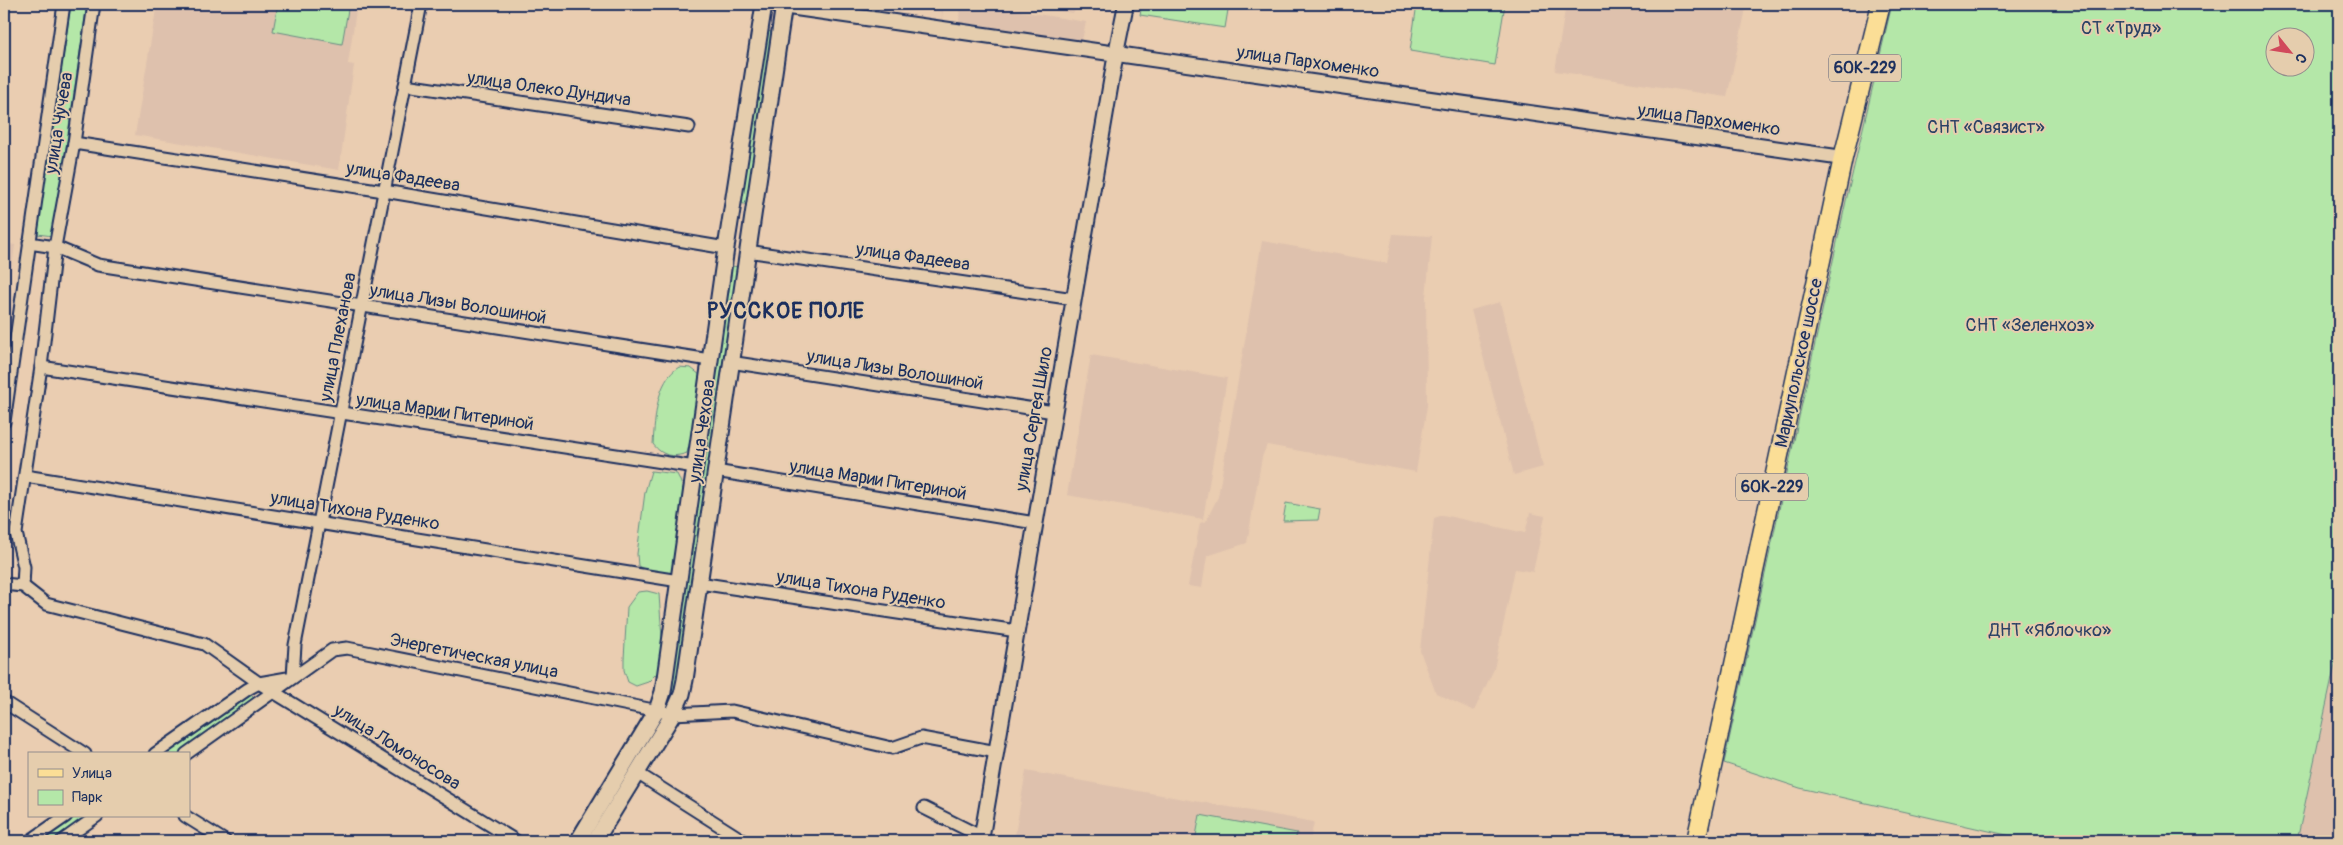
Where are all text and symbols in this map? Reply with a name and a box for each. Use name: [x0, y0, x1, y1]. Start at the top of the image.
park label: СТ «Труд»: [2081, 17, 2161, 40]
north arrow: [2266, 28, 2316, 78]
street label: улица Пархоменко: [1234, 40, 1381, 83]
text: С: [2291, 50, 2310, 67]
road number: 60К-229: [1829, 54, 1901, 82]
street label: улица Олеко Дундича: [465, 66, 632, 112]
street label: улица Чучева: [39, 71, 78, 176]
street label: улица Пархоменко: [1635, 98, 1782, 141]
park label: СНТ «Связист»: [1927, 116, 2045, 139]
street label: улица Фадеева: [343, 156, 462, 197]
street label: улица Фадеева: [853, 237, 972, 276]
street label: улица Плеханова: [314, 270, 362, 405]
street label: Мариупольское шоссе: [1770, 276, 1828, 450]
street label: улица Лизы Волошиной: [367, 279, 548, 329]
district label: РУССКОЕ ПОЛЕ: [707, 297, 865, 325]
park label: СНТ «Зеленхоз»: [1966, 314, 2094, 337]
street label: улица Лизы Волошиной: [804, 345, 985, 395]
street label: улица Сергея Шило: [1010, 345, 1058, 494]
street label: улица Чехова: [683, 378, 721, 485]
street label: улица Марии Питериной: [354, 388, 535, 436]
street label: улица Марии Питериной: [787, 454, 968, 505]
road number: 60К-229: [1736, 474, 1808, 501]
street label: улица Тихона Руденко: [268, 486, 442, 536]
street label: улица Тихона Руденко: [774, 565, 948, 615]
park label: ДНТ «Яблочко»: [1988, 619, 2111, 642]
street label: Энергетическая улица: [388, 628, 560, 684]
street label: улица Ломоносова: [328, 698, 465, 795]
legend: [28, 752, 190, 818]
text: Улица: [72, 764, 112, 783]
text: Парк: [72, 788, 103, 807]

